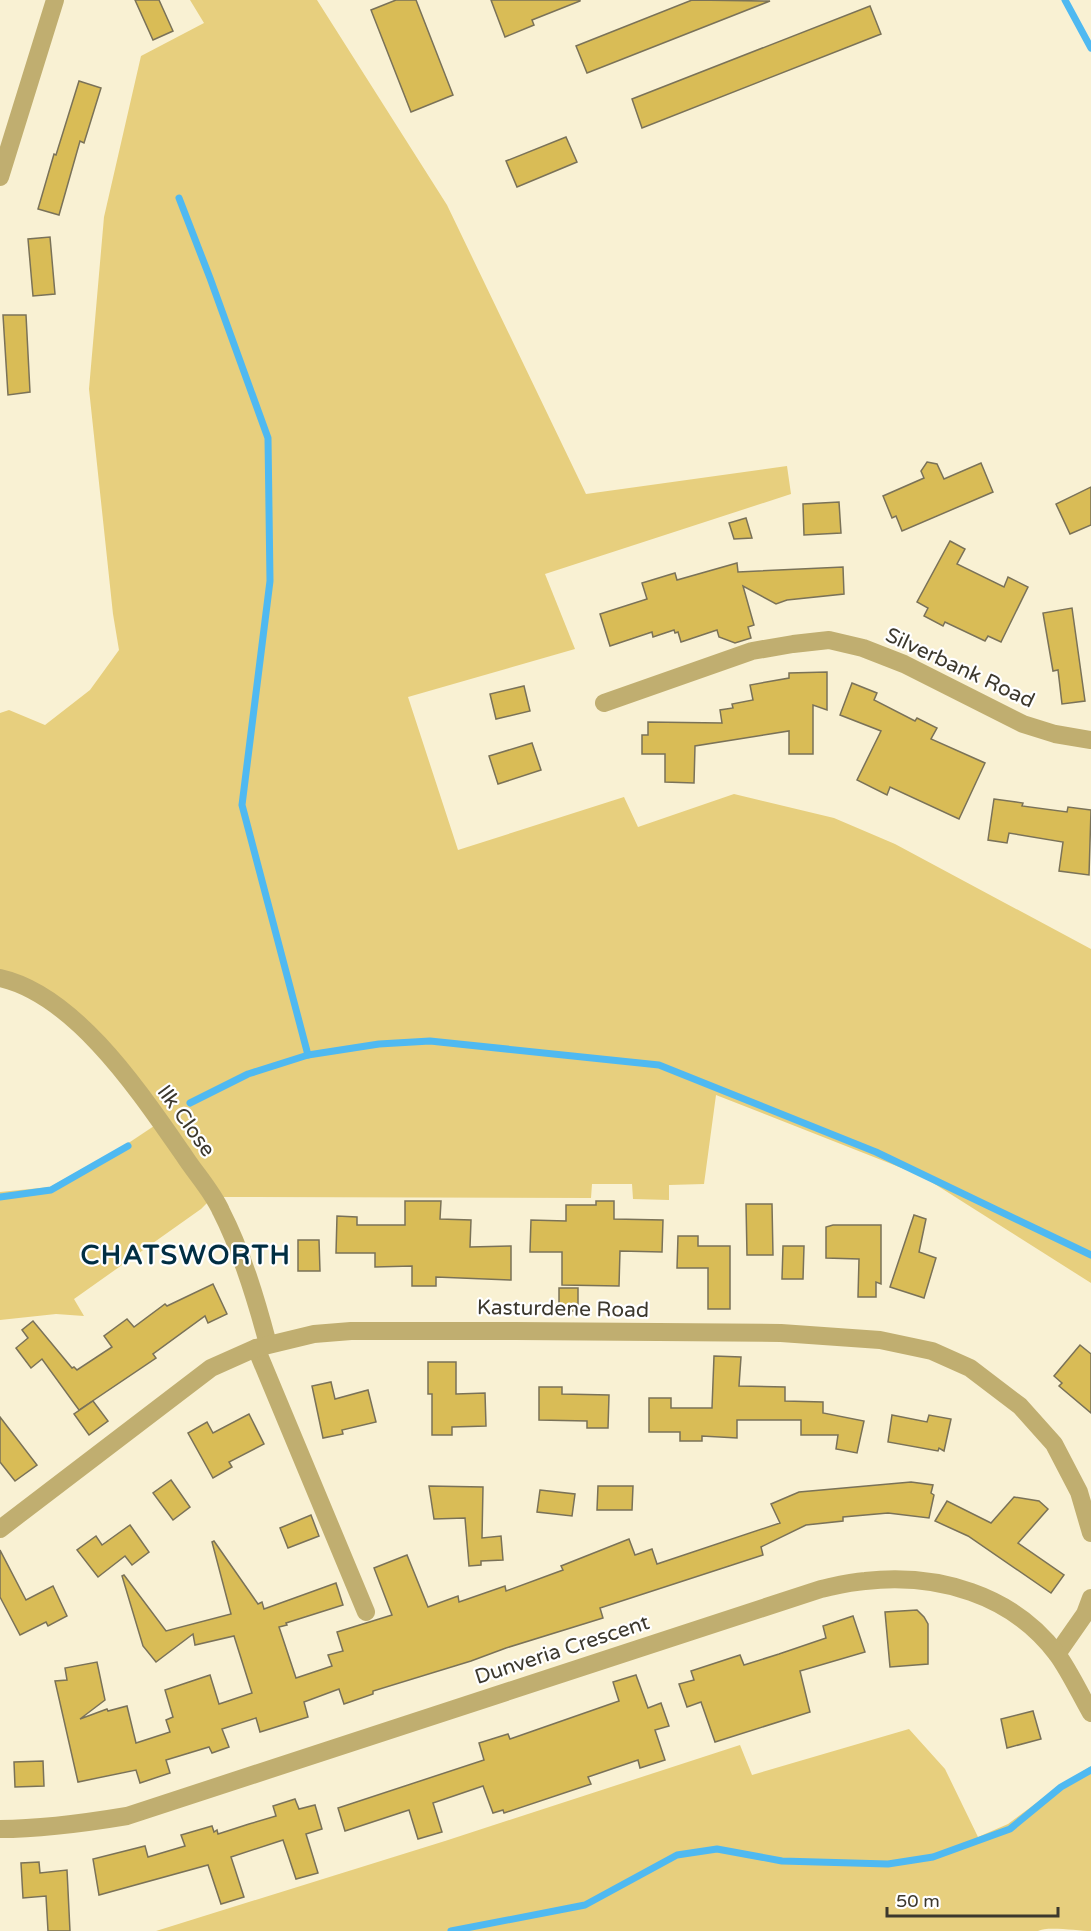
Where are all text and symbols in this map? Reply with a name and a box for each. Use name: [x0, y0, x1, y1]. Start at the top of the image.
street label: Silverbank Road: [881, 623, 1039, 713]
street label: Ilk Close: [152, 1080, 220, 1162]
district label: CHATSWORTH: [81, 1239, 291, 1272]
street label: Kasturdene Road: [477, 1295, 649, 1323]
street label: Dunveria Crescent: [472, 1610, 652, 1690]
scale bar: [887, 1880, 1058, 1918]
text: 50 m: [896, 1890, 940, 1912]

